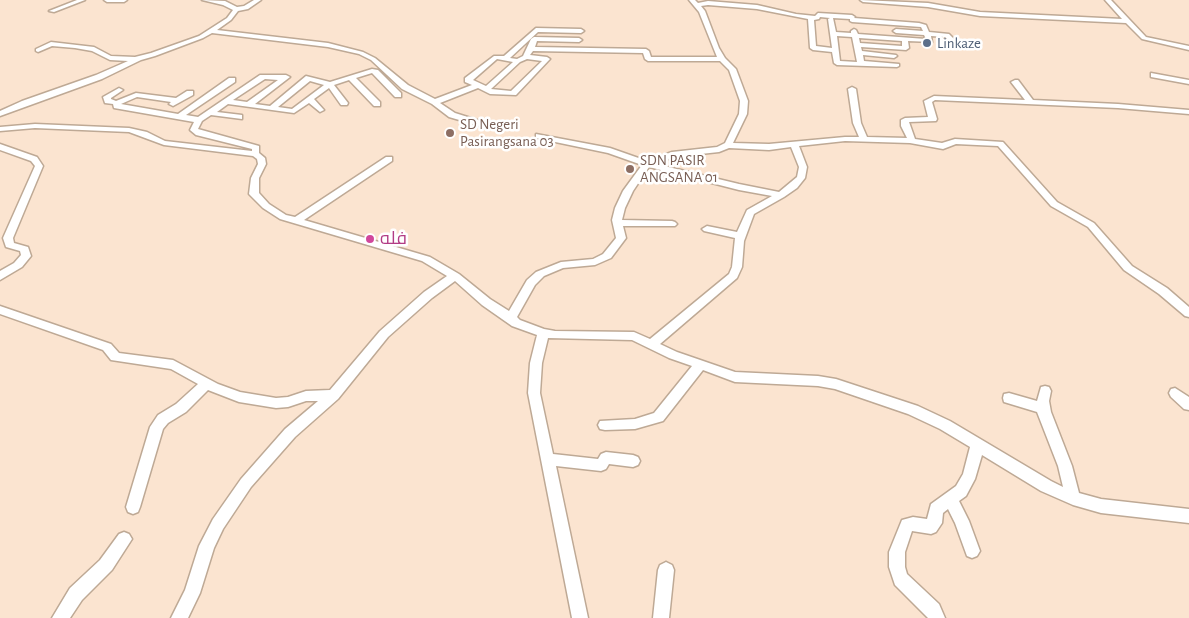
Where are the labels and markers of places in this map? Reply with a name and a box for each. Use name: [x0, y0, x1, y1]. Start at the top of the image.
place label: Linkaze: [937, 34, 981, 52]
marker: Linkaze: [921, 37, 933, 49]
place label: SD Negeri Pasirangsana 03: [460, 115, 554, 150]
marker: SD Negeri Pasirangsana 03: [444, 127, 456, 139]
place label: SDN PASIR ANGSANA 01: [640, 151, 718, 186]
marker: SDN PASIR ANGSANA 01: [624, 163, 636, 175]
place label: فله: [380, 228, 407, 250]
marker: فله: [364, 233, 376, 245]

